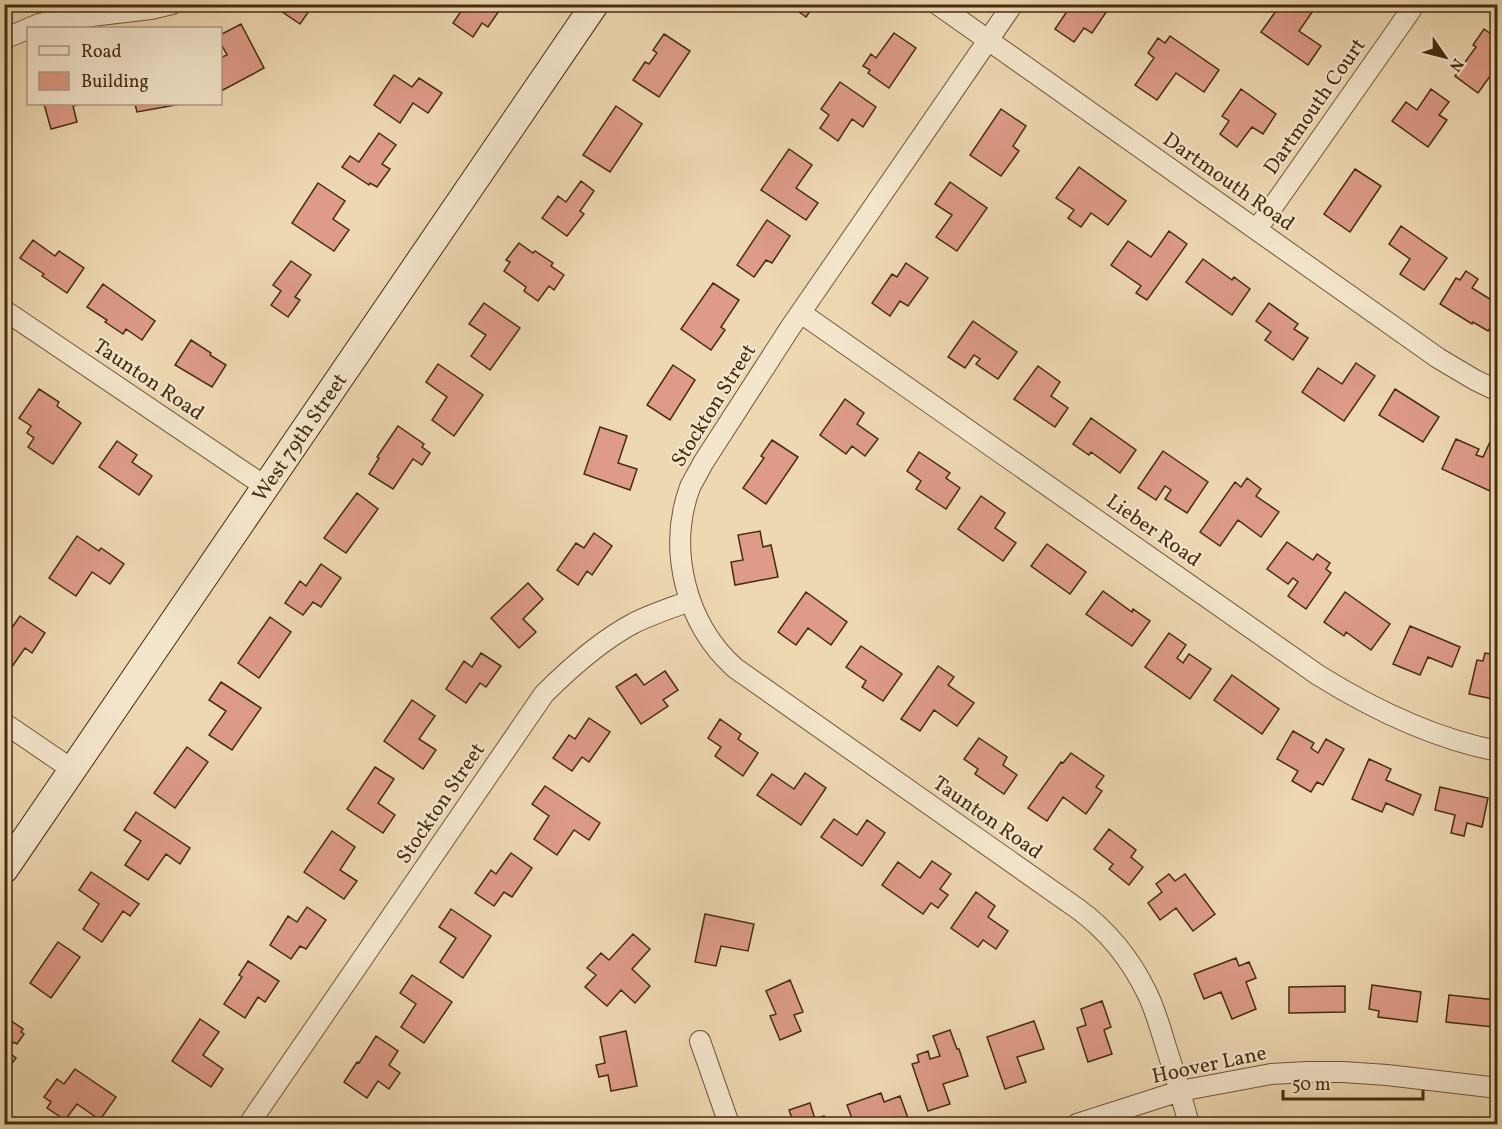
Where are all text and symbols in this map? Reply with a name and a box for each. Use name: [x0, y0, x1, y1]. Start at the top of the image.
legend: [27, 27, 222, 105]
north arrow: [1415, 27, 1475, 87]
street label: Dartmouth Court: [1257, 33, 1373, 181]
text: Road: [81, 40, 122, 65]
text: N: [1443, 53, 1468, 76]
text: Building: [81, 70, 149, 95]
street label: Dartmouth Road: [1156, 126, 1300, 239]
street label: Taunton Road: [87, 332, 209, 428]
street label: Stockton Street: [665, 339, 764, 473]
street label: West 79th Street: [246, 368, 355, 508]
street label: Lieber Road: [1100, 488, 1206, 575]
street label: Stockton Street: [390, 738, 493, 870]
street label: Taunton Road: [926, 770, 1048, 867]
street label: Hoover Lane: [1149, 1039, 1269, 1092]
scale bar: [1283, 1063, 1422, 1101]
text: 50 m: [1292, 1073, 1331, 1098]

